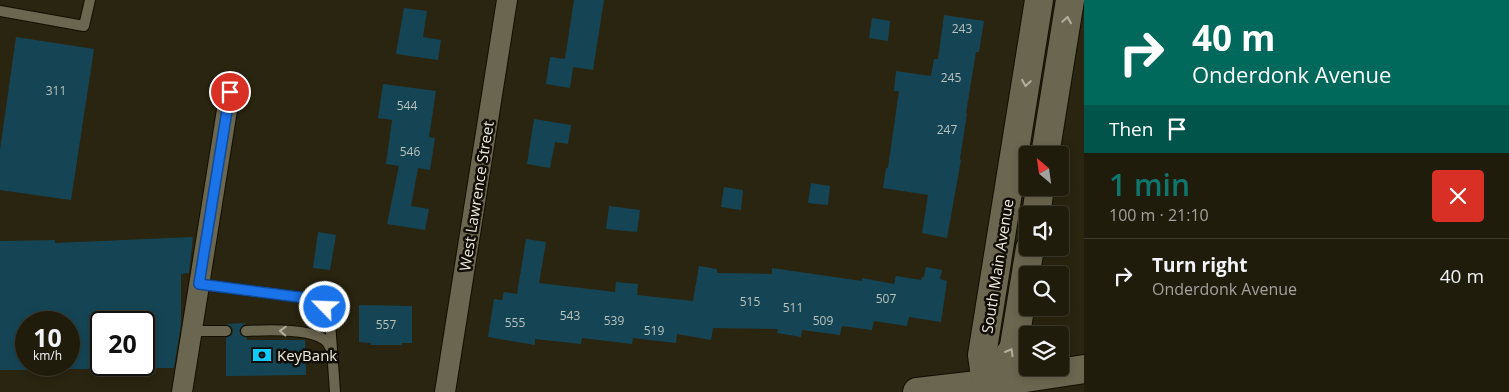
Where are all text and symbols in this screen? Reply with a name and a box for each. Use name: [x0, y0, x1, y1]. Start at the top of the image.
text: 40 m: [1192, 14, 1275, 61]
one-way arrow: [1061, 16, 1072, 24]
house number: 243: [952, 20, 972, 37]
icon: right: [1109, 20, 1174, 85]
text: Onderdonk Avenue: [1192, 59, 1391, 89]
house number: 245: [941, 69, 961, 86]
pin: [209, 71, 251, 113]
icon: arrive: [216, 78, 244, 106]
one-way arrow: [1021, 79, 1032, 87]
house number: 311: [46, 82, 66, 99]
house number: 544: [397, 97, 417, 114]
icon: arrive: [1163, 115, 1191, 143]
text: Then: [1109, 116, 1153, 142]
street label: West Lawrence Street: [454, 120, 498, 272]
house number: 247: [937, 121, 957, 138]
house number: 546: [400, 143, 420, 160]
north arrow: [1019, 146, 1069, 196]
map controls: [1019, 146, 1069, 376]
text: 1 min: [1109, 164, 1190, 205]
button: close: [1432, 170, 1484, 222]
street label: South Main Avenue: [976, 197, 1018, 335]
text: 100 m · 21:10: [1109, 204, 1209, 226]
button: sound: [1019, 206, 1069, 256]
text: Turn right: [1152, 252, 1247, 278]
icon: right: [1109, 262, 1137, 290]
text: 40 m: [1440, 263, 1484, 289]
button: search: [1019, 266, 1069, 316]
text: Onderdonk Avenue: [1152, 278, 1297, 300]
position arrow: [298, 280, 350, 332]
house number: 507: [876, 290, 896, 307]
house number: 515: [740, 293, 760, 310]
house number: 511: [783, 299, 803, 316]
house number: 543: [560, 307, 580, 324]
speed limit sign: 20: [90, 311, 155, 376]
house number: 539: [604, 312, 624, 329]
house number: 509: [813, 312, 833, 329]
house number: 555: [505, 314, 525, 331]
house number: 557: [376, 316, 396, 333]
text: 10: [33, 320, 62, 354]
house number: 519: [644, 322, 664, 339]
one-way arrow: [279, 326, 287, 337]
button: layers: [1019, 326, 1069, 376]
bank icon: KeyBank: [251, 344, 273, 366]
place label: KeyBank: [277, 345, 337, 365]
text: km/h: [33, 347, 62, 364]
one-way arrow: [1004, 348, 1014, 357]

